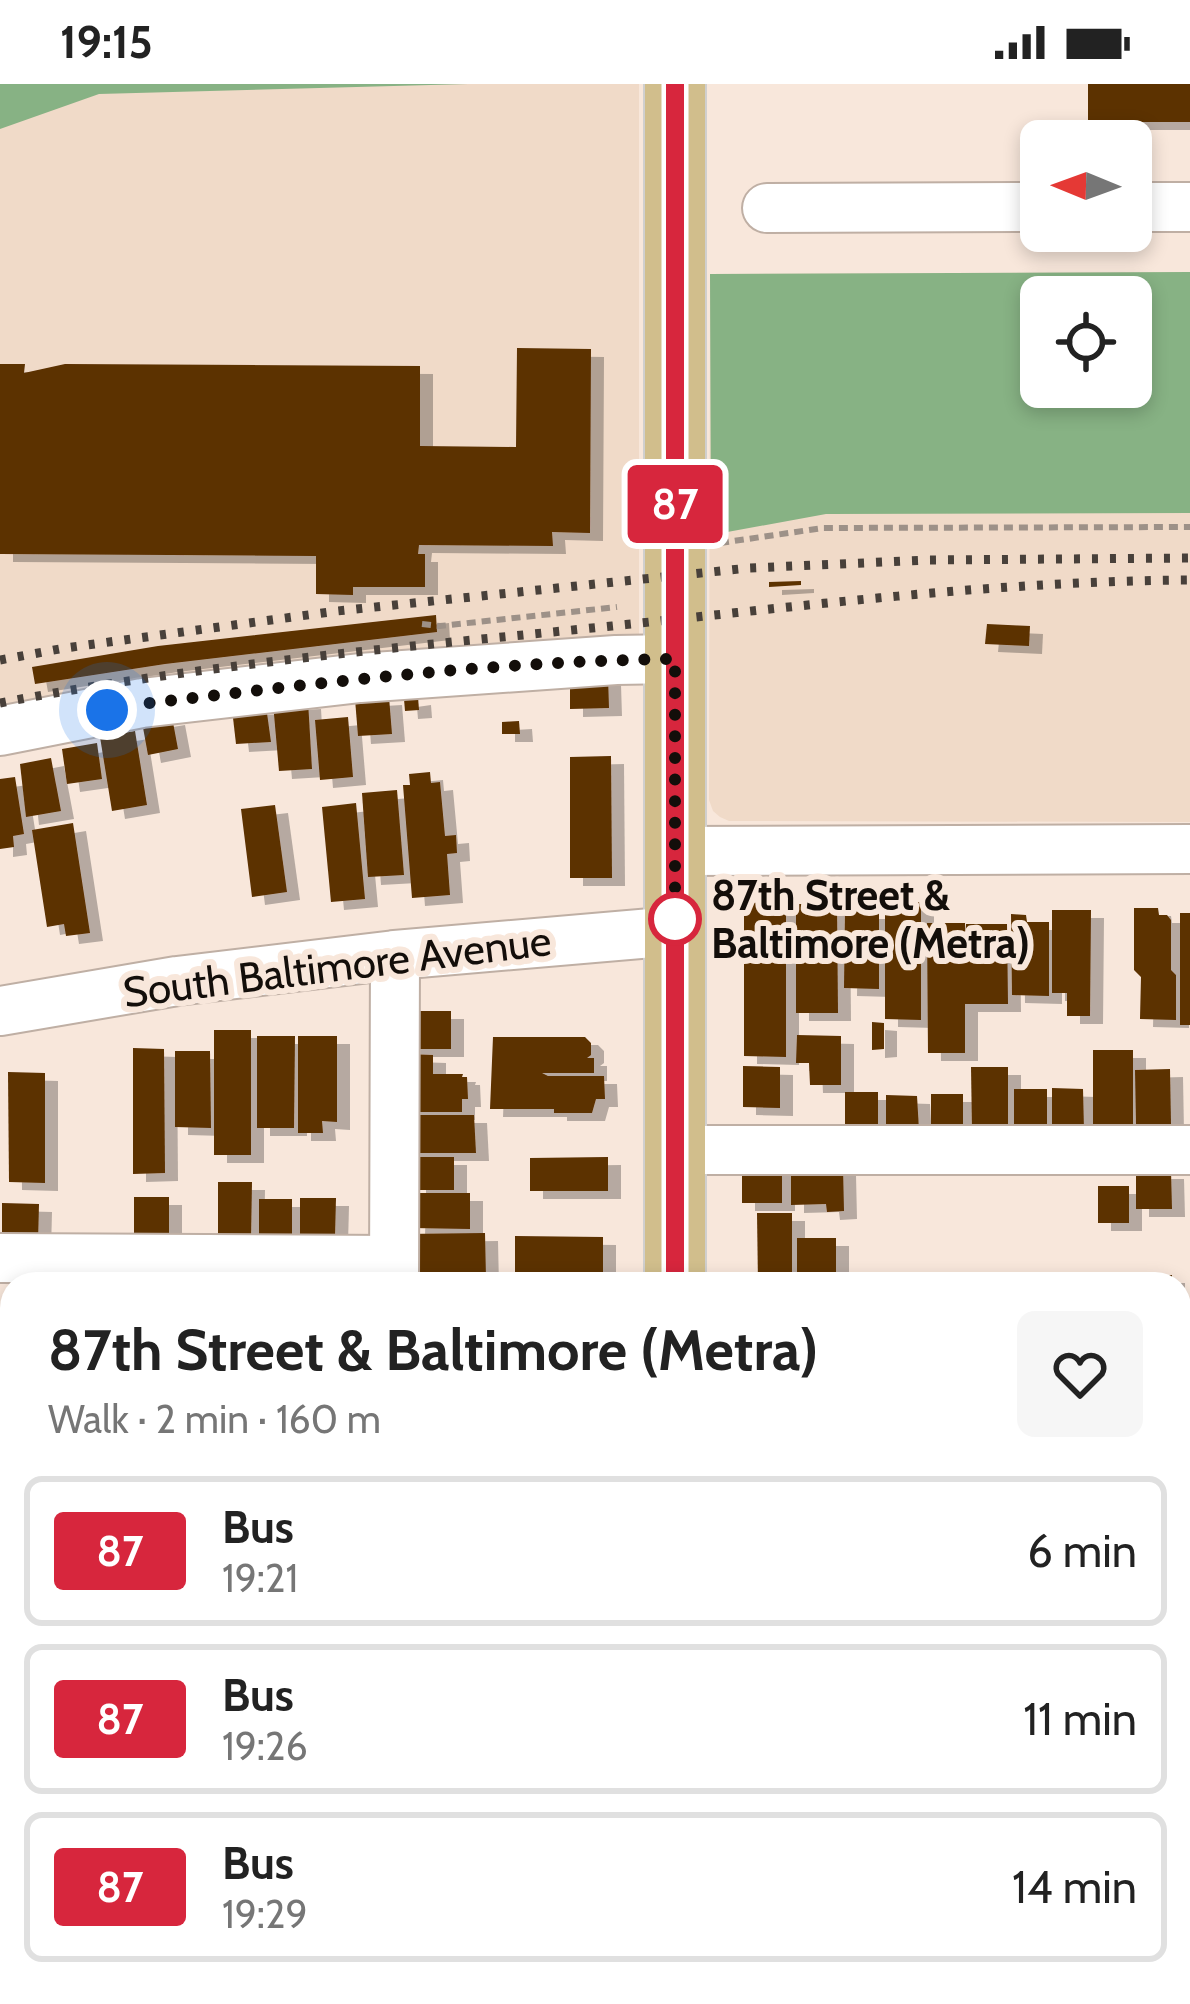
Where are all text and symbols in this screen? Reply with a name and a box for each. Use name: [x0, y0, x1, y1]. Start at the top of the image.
text: 19:15: [60, 15, 153, 69]
north arrow: [1020, 120, 1152, 252]
map controls: [1020, 120, 1152, 408]
button: locate: [1020, 276, 1152, 408]
line badge: 87: [621, 465, 729, 543]
text: 87: [652, 478, 698, 530]
your location: [77, 680, 137, 740]
place label: 87th Street & Baltimore (Metra): [711, 869, 1030, 969]
marker: 87th Street & Baltimore (Metra): [650, 894, 700, 944]
street label: South Baltimore Avenue: [120, 914, 554, 1018]
button: heart: [1017, 1311, 1143, 1437]
text: 87th Street & Baltimore (Metra): [48, 1315, 818, 1384]
text: Walk · 2 min · 160 m: [48, 1395, 381, 1443]
text: Bus: [222, 1500, 294, 1554]
text: 6 min: [1027, 1524, 1137, 1578]
text: 87: [97, 1525, 143, 1577]
text: 19:21: [222, 1554, 298, 1602]
text: Bus: [222, 1668, 294, 1722]
text: 11 min: [1023, 1692, 1137, 1746]
text: 87: [97, 1693, 143, 1745]
text: 19:26: [222, 1722, 308, 1770]
text: Bus: [222, 1836, 294, 1890]
text: 14 min: [1012, 1860, 1137, 1914]
text: 87: [97, 1861, 143, 1913]
text: 19:29: [222, 1890, 308, 1938]

